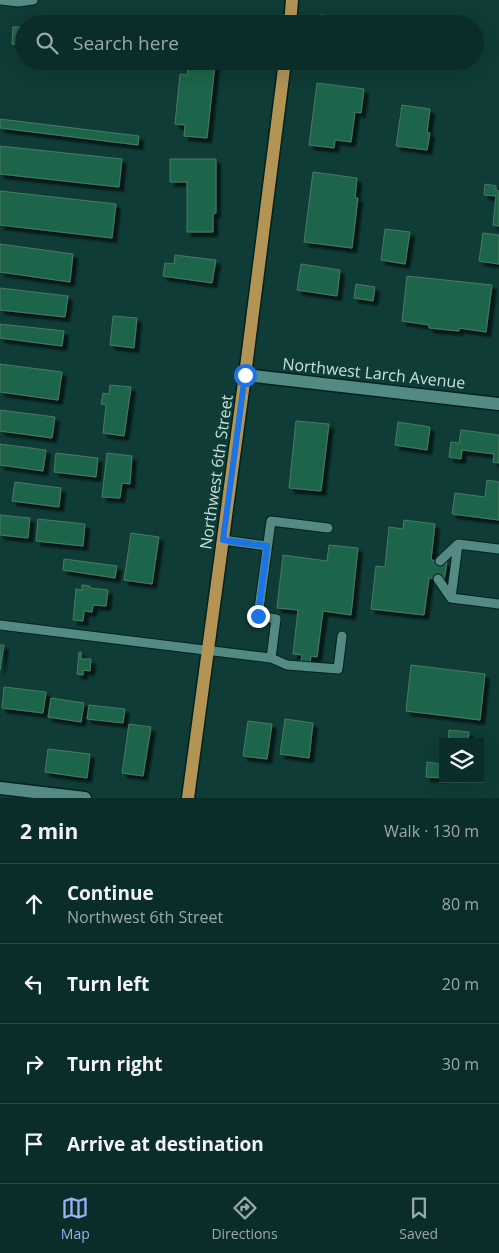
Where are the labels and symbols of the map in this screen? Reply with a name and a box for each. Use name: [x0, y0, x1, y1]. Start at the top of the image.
street label: Northwest Larch Avenue: [281, 352, 467, 394]
route start: [234, 364, 257, 387]
street label: Northwest 6th Street: [194, 393, 238, 551]
route end: [247, 605, 270, 628]

